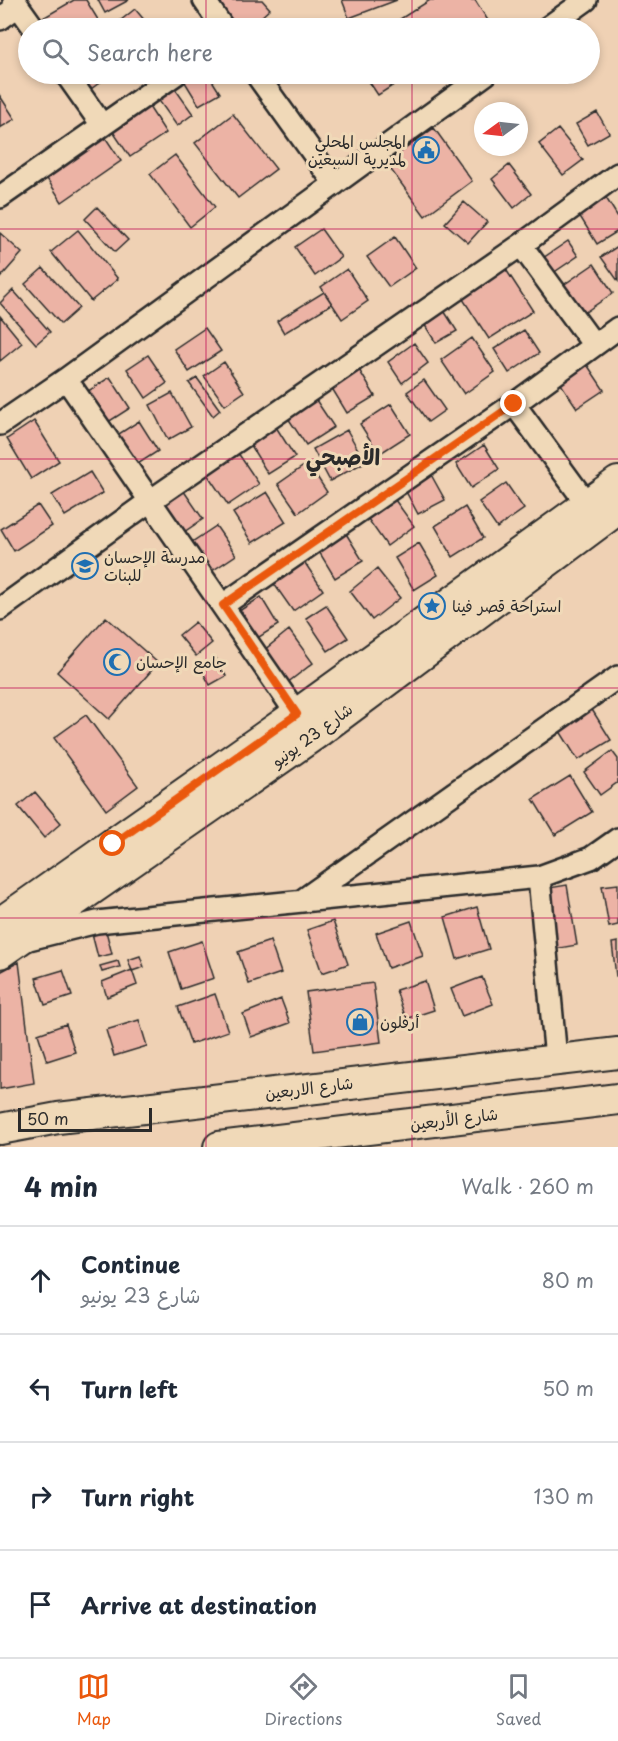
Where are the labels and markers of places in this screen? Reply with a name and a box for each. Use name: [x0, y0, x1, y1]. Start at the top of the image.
place label: المجلس المحلي لمديرية السبعين: [308, 128, 406, 170]
public building icon: المجلس المحلي لمديرية السبعين: [411, 135, 441, 165]
place label: مدرسة الإحسان للبنات: [104, 544, 206, 586]
school or university icon: مدرسة الإحسان للبنات: [70, 551, 100, 581]
place icon: استراحة قصر فينا: [417, 591, 447, 621]
place label: استراحة قصر فينا: [452, 593, 561, 617]
mosque icon: جامع الإحسان: [102, 647, 132, 677]
place label: جامع الإحسان: [136, 649, 227, 674]
shop icon: أرفلون: [345, 1007, 375, 1037]
place label: أرفلون: [380, 1009, 419, 1033]

